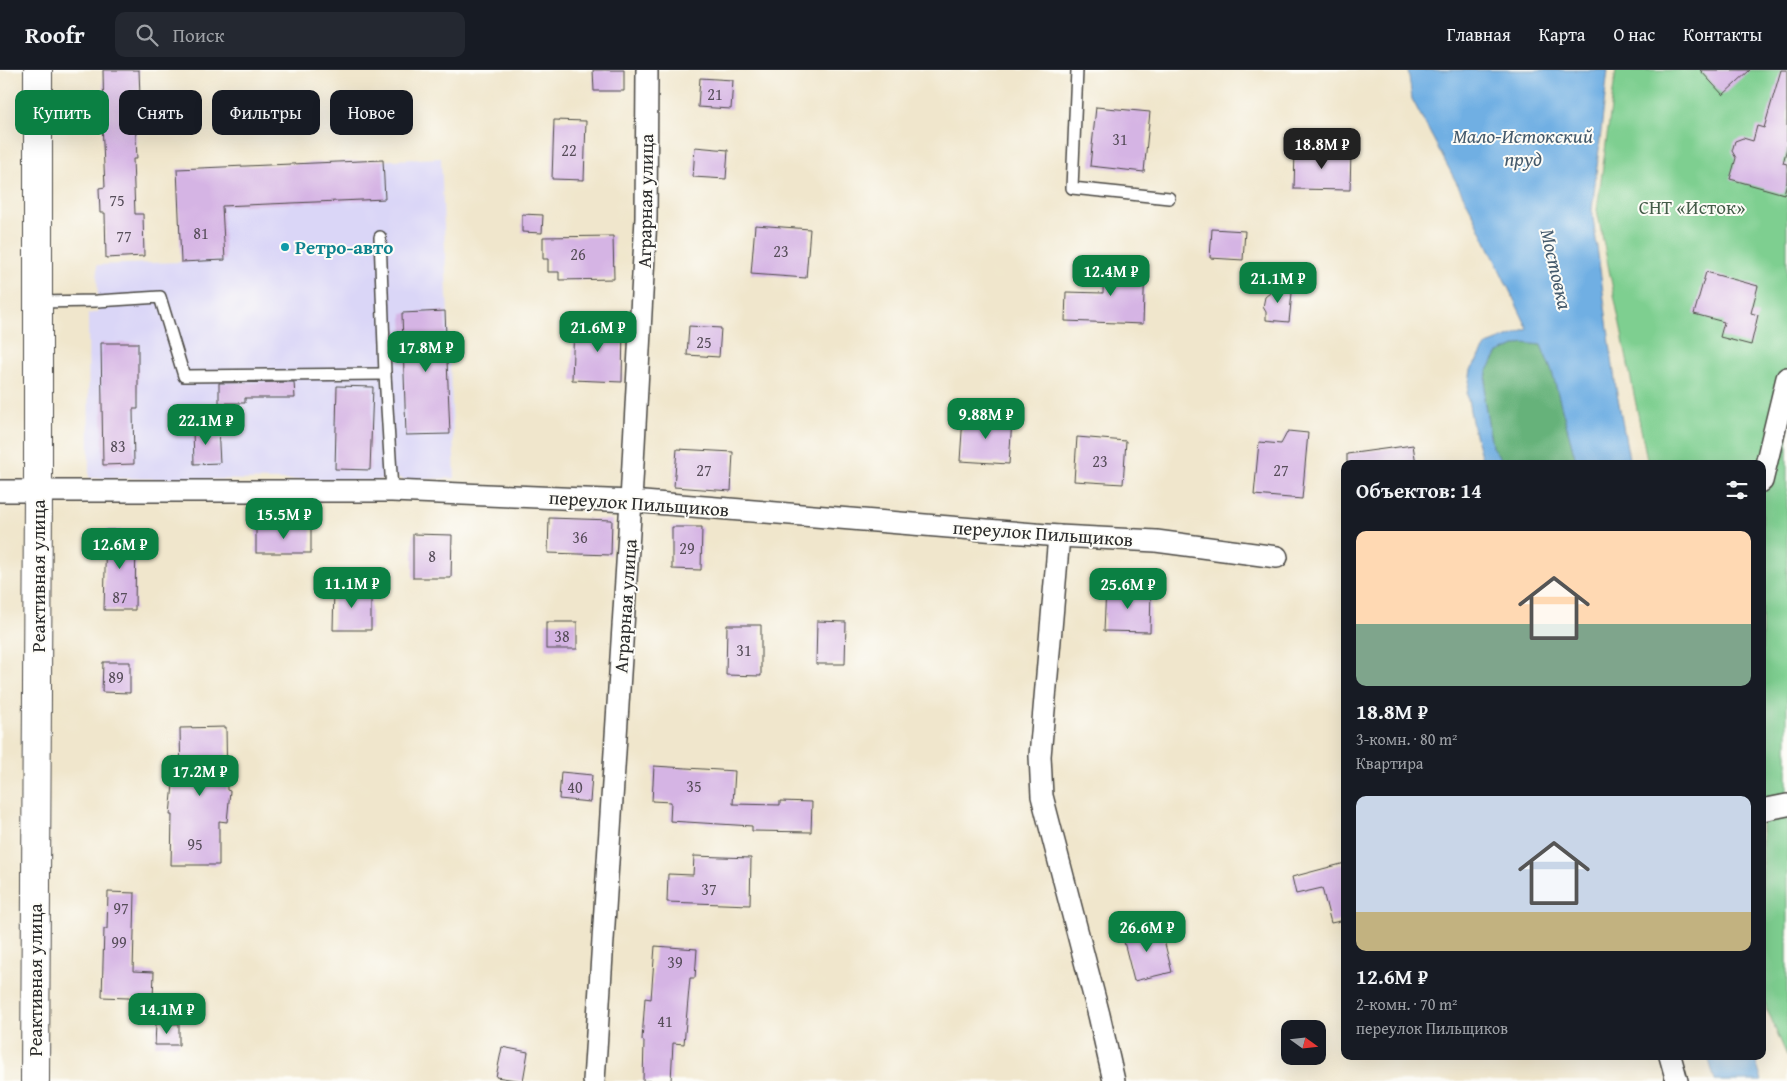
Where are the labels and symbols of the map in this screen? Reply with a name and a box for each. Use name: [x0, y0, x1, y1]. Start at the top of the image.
house number: 21: [707, 82, 723, 106]
water label: Мало-Истокский пруд: [1453, 121, 1593, 173]
house number: 31: [1112, 127, 1128, 151]
pin: 18.8M ₽: [1276, 128, 1368, 170]
street label: Аграрная улица: [630, 134, 660, 268]
house number: 22: [561, 138, 577, 162]
house number: 75: [109, 188, 125, 212]
park label: СНТ «Исток»: [1639, 193, 1745, 221]
house number: 81: [193, 221, 209, 245]
house number: 77: [116, 224, 132, 248]
water label: Мостовка: [1534, 226, 1581, 313]
place label: Ретро-авто: [295, 233, 393, 261]
house number: 23: [773, 239, 789, 263]
marker: Ретро-авто: [279, 241, 291, 253]
house number: 26: [570, 242, 586, 266]
pin: 12.4M ₽: [1065, 254, 1157, 297]
pin: 21.1M ₽: [1232, 262, 1324, 304]
pin: 21.6M ₽: [552, 310, 644, 353]
pin: 17.8M ₽: [380, 330, 472, 373]
house number: 25: [696, 330, 712, 354]
pin: 9.88M ₽: [940, 398, 1032, 440]
pin: 22.1M ₽: [160, 404, 252, 446]
house number: 83: [110, 434, 126, 458]
house number: 23: [1092, 449, 1108, 473]
house number: 27: [696, 458, 712, 482]
house number: 27: [1273, 458, 1289, 482]
street label: переулок Пильщиков: [548, 483, 730, 523]
pin: 15.5M ₽: [238, 498, 330, 540]
street label: Реактивная улица: [24, 499, 52, 653]
street label: переулок Пильщиков: [952, 513, 1134, 553]
house number: 36: [572, 525, 588, 549]
pin: 12.6M ₽: [74, 528, 166, 570]
house number: 29: [679, 536, 695, 560]
street label: Аграрная улица: [606, 538, 644, 674]
house number: 8: [428, 544, 436, 568]
pin: 11.1M ₽: [306, 566, 398, 609]
pin: 25.6M ₽: [1082, 568, 1174, 610]
house number: 87: [112, 585, 128, 609]
house number: 38: [554, 624, 570, 648]
house number: 31: [736, 638, 752, 662]
house number: 89: [108, 665, 124, 689]
pin: 17.2M ₽: [154, 754, 246, 797]
house number: 35: [686, 774, 702, 798]
house number: 40: [567, 775, 583, 799]
house number: 95: [187, 832, 203, 856]
house number: 37: [701, 877, 717, 901]
house number: 97: [113, 896, 129, 920]
street label: Реактивная улица: [21, 903, 49, 1057]
pin: 26.6M ₽: [1101, 910, 1193, 953]
house number: 99: [111, 930, 127, 954]
house number: 39: [667, 950, 683, 974]
pin: 14.1M ₽: [121, 992, 213, 1035]
house number: 41: [657, 1009, 673, 1033]
north arrow: [1281, 1020, 1326, 1065]

